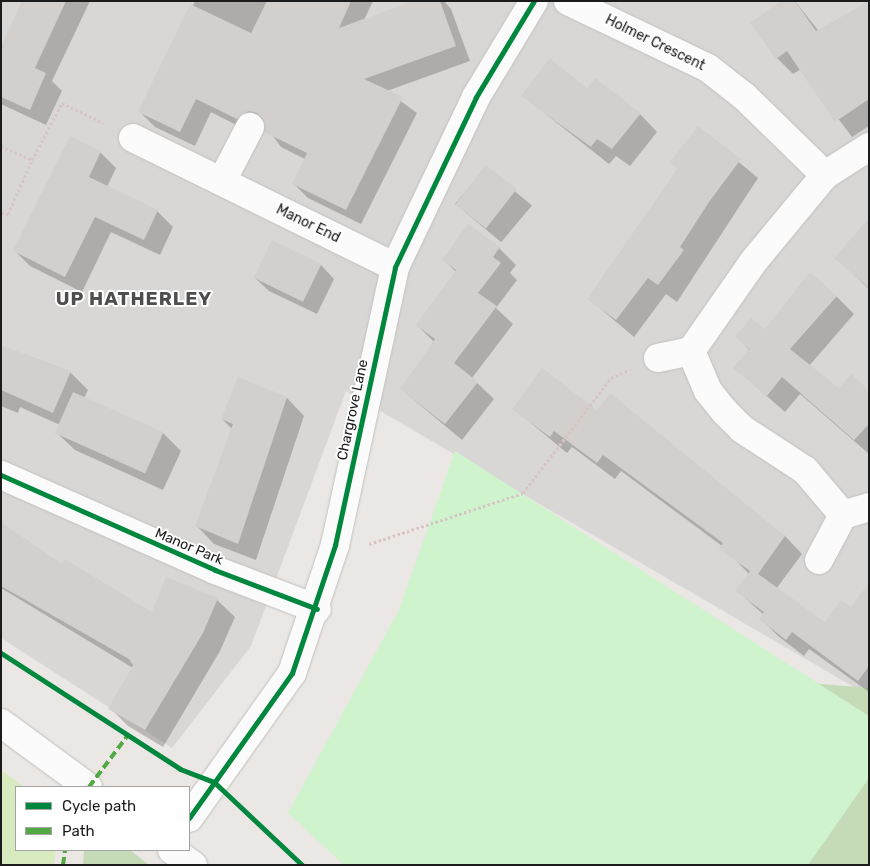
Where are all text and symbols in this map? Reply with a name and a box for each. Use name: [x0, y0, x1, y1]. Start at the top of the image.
street label: Holmer Crescent: [602, 11, 708, 75]
street label: Manor End: [273, 201, 343, 247]
district label: UP HATHERLEY: [54, 288, 214, 310]
street label: Chargrove Lane: [334, 358, 372, 462]
street label: Manor Park: [152, 525, 226, 569]
legend: [15, 786, 190, 851]
text: Cycle path: [62, 797, 136, 815]
text: Path: [62, 822, 95, 840]

